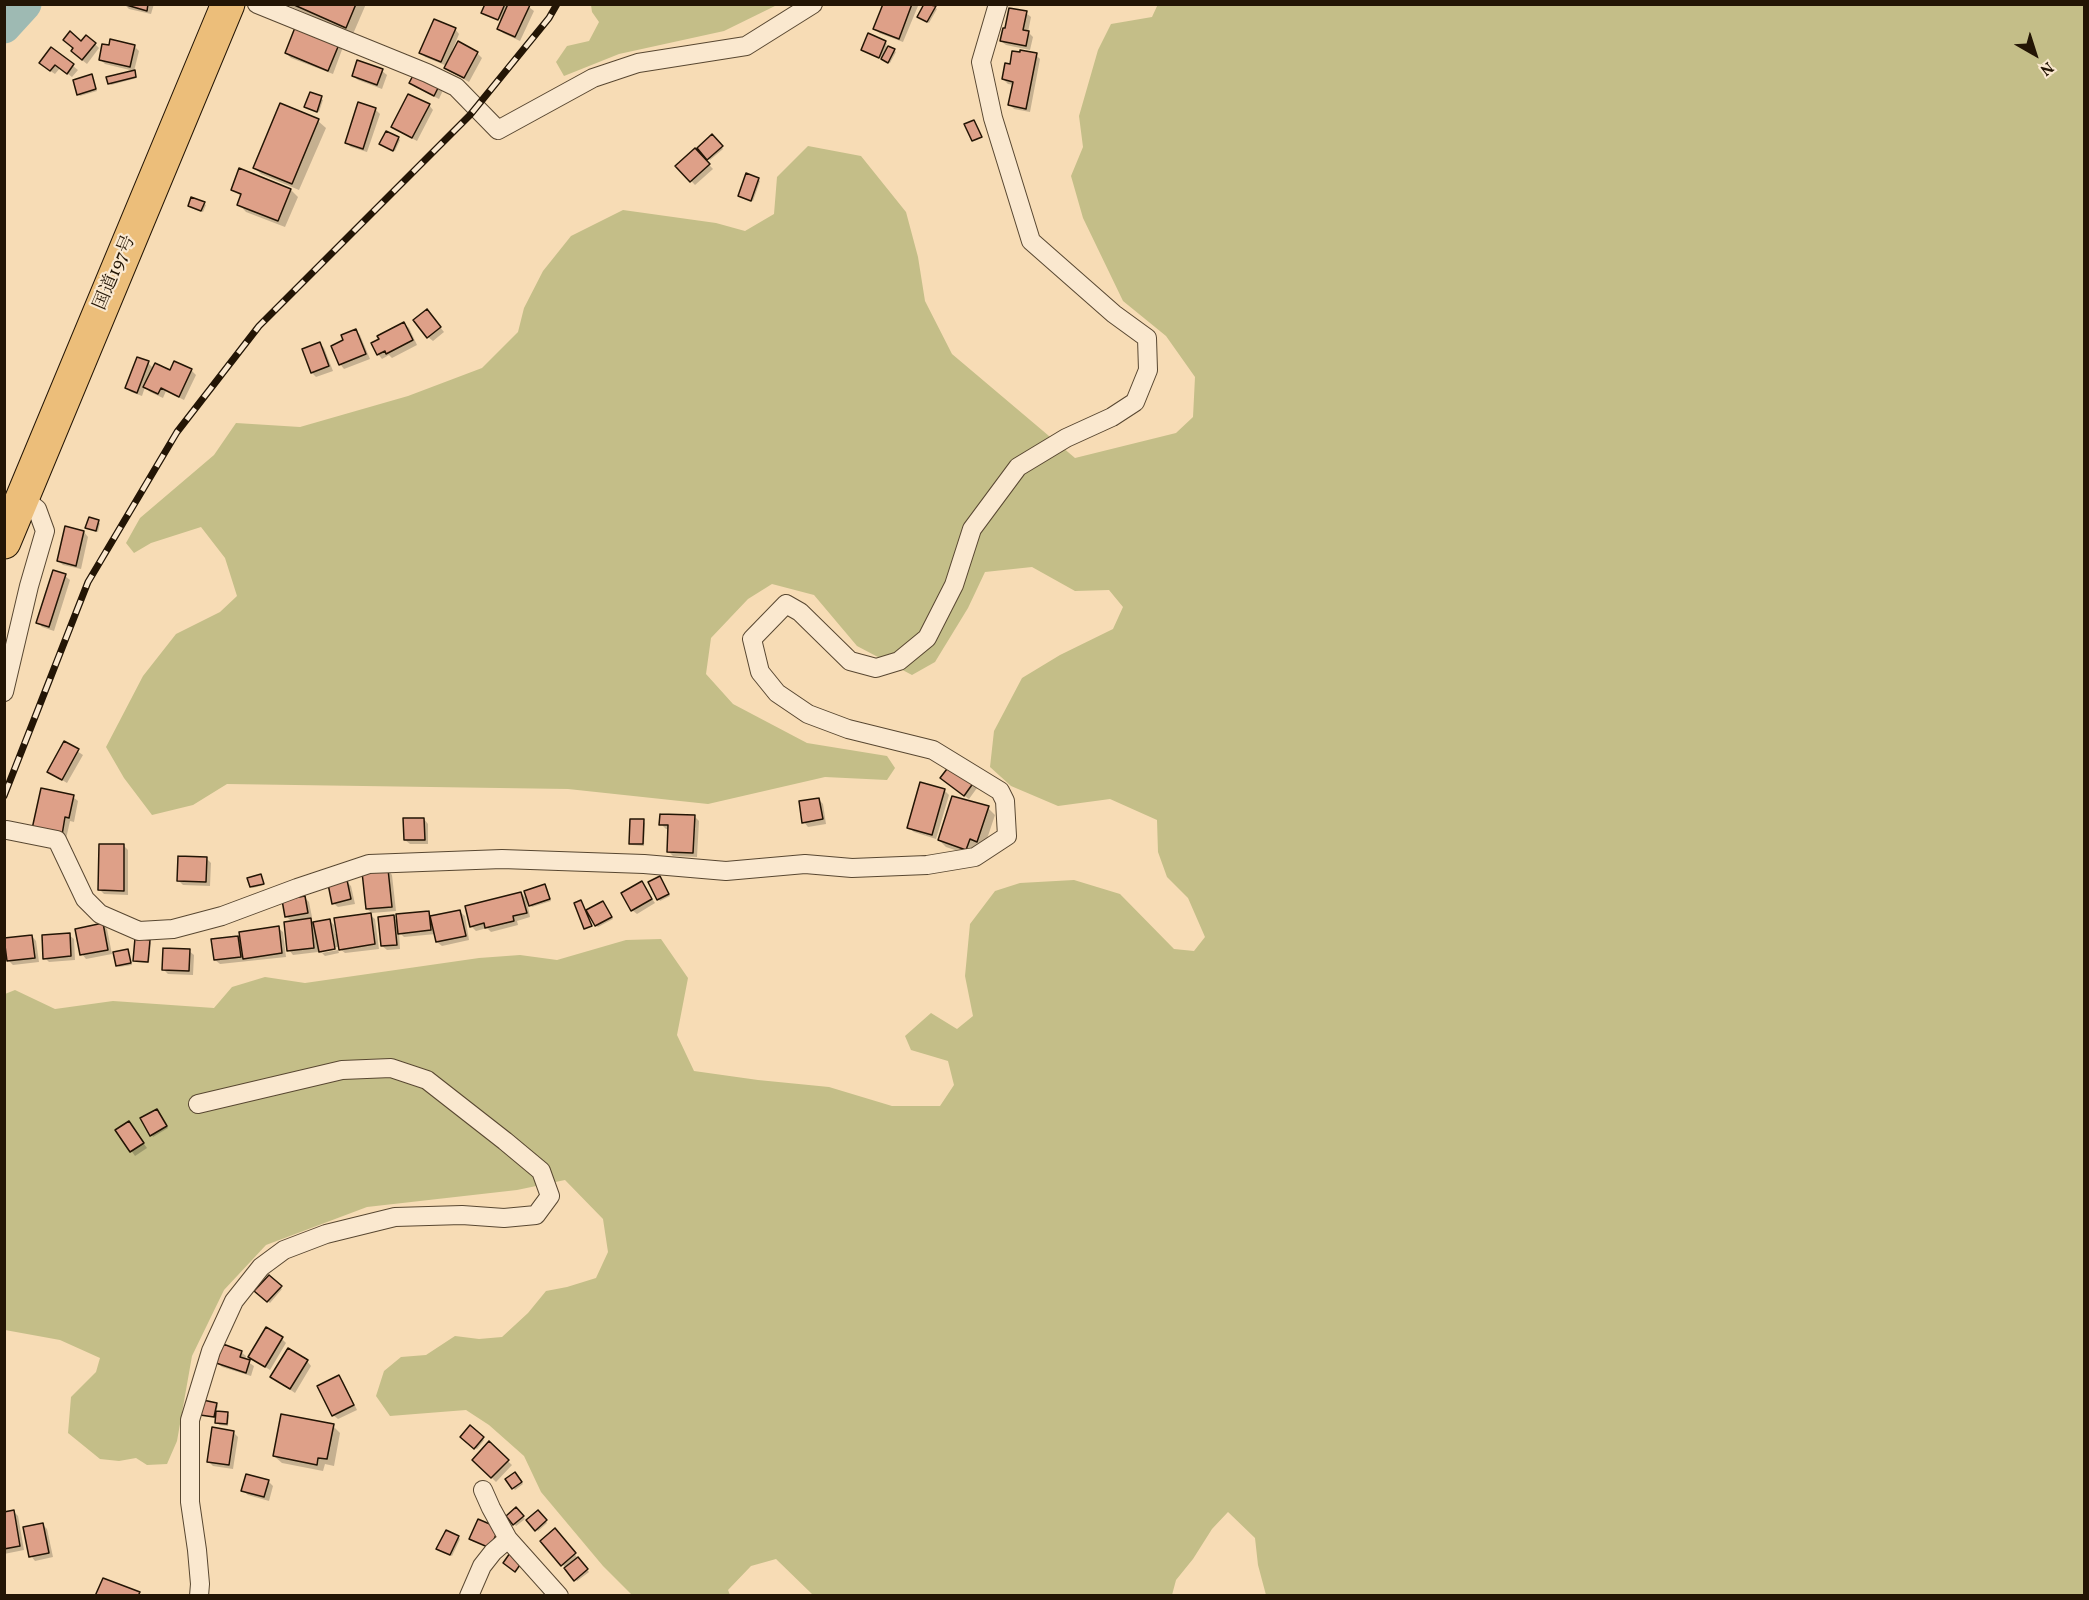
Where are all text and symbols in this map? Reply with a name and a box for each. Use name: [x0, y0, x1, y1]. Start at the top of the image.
north arrow: [2005, 24, 2065, 84]
text: N: [2035, 56, 2058, 80]
street label: 国道197号: [91, 232, 141, 314]

